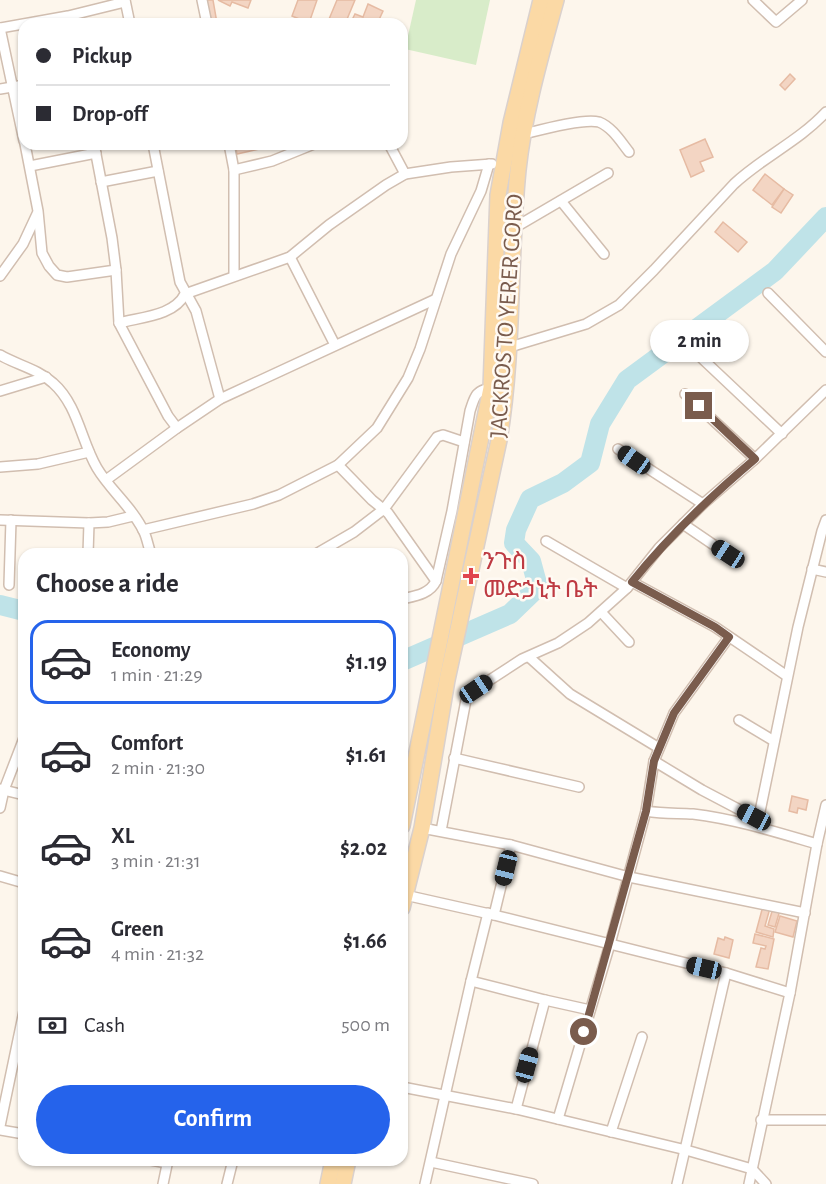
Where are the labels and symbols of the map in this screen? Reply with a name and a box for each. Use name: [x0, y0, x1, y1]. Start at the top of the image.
street label: JACKROS TO YERER GORO: [486, 193, 528, 439]
callout: 2 min: [650, 319, 748, 361]
route end: [685, 392, 712, 419]
car: [614, 442, 654, 478]
car: [708, 537, 748, 571]
place label: ንጉስ መድኃኒት ቤት: [483, 550, 598, 602]
marker: ንጉስ መድኃኒት ቤት: [464, 569, 478, 583]
car: [456, 671, 496, 707]
car: [734, 801, 774, 833]
car: [493, 848, 519, 888]
car: [684, 955, 724, 981]
route start: [570, 1018, 597, 1045]
car: [514, 1045, 540, 1085]

